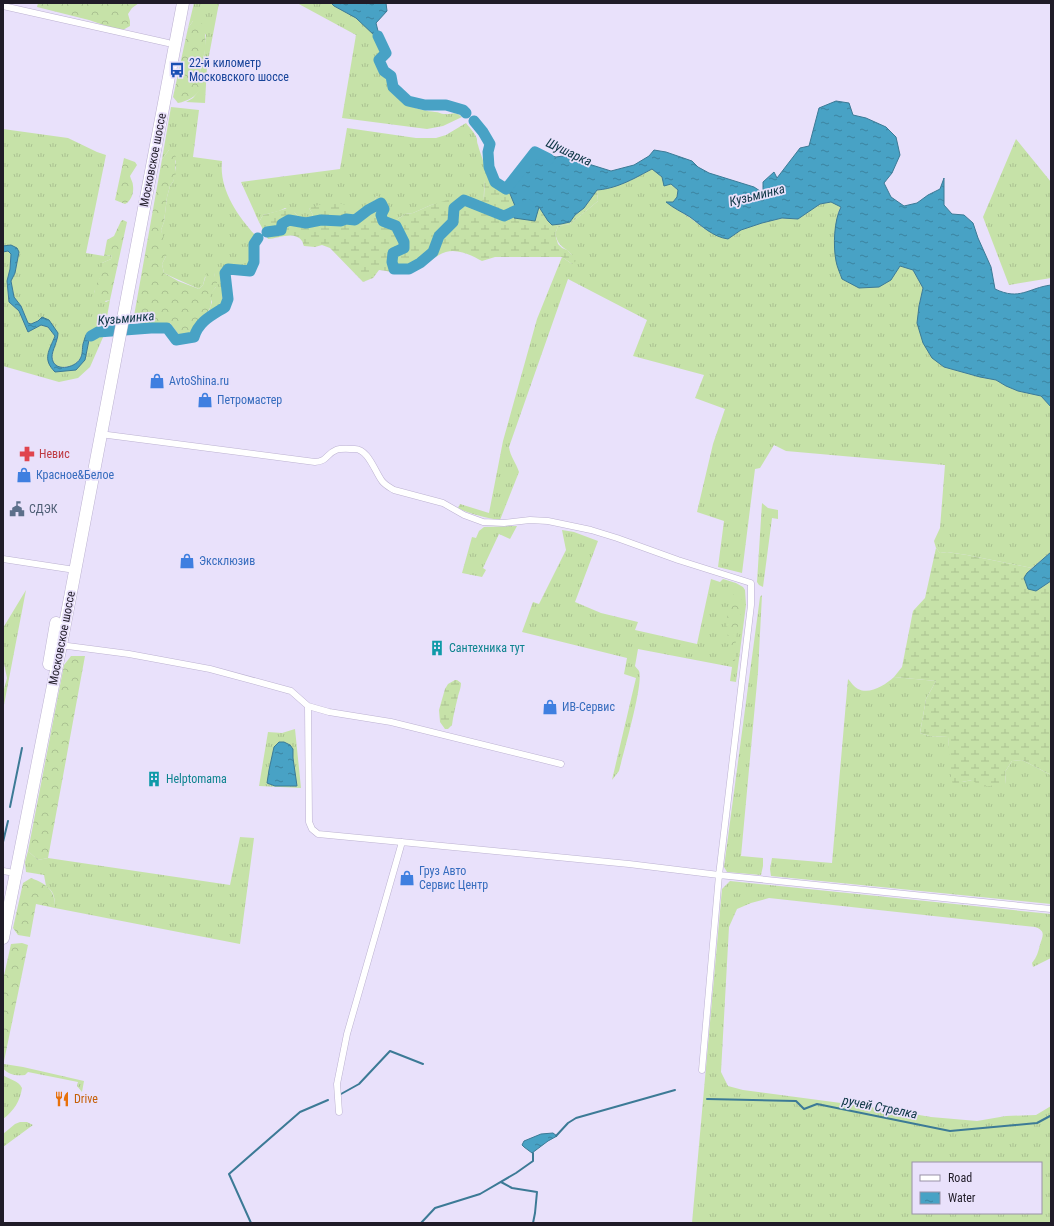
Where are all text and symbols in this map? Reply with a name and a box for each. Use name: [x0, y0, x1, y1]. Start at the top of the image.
place label: 22-й километр Московского шоссе: [189, 56, 289, 84]
bus stop icon: 22-й километр Московского шоссе: [168, 61, 186, 79]
street label: Московское шоссе: [137, 112, 169, 208]
water label: Шушарка: [544, 135, 594, 169]
water label: Кузьминка: [728, 181, 786, 209]
water label: Кузьминка: [97, 308, 155, 328]
shop icon: AvtoShina.ru: [148, 372, 166, 390]
place label: AvtoShina.ru: [169, 374, 229, 388]
shop icon: Петромастер: [196, 391, 214, 409]
place label: Петромастер: [217, 393, 282, 407]
pharmacy icon: Невис: [18, 445, 36, 463]
place label: Невис: [39, 447, 70, 461]
shop icon: Красное&Белое: [15, 466, 33, 484]
place label: Красное&Белое: [36, 468, 114, 482]
public building icon: СДЭК: [8, 500, 26, 518]
place label: СДЭК: [29, 502, 58, 516]
shop icon: Эксклюзив: [178, 552, 196, 570]
place label: Эксклюзив: [199, 554, 255, 568]
street label: Московское шоссе: [46, 590, 78, 686]
building icon: Сантехника тут: [428, 639, 446, 657]
place label: Сантехника тут: [449, 641, 525, 655]
shop icon: ИВ-Сервис: [541, 698, 559, 716]
place label: ИВ-Сервис: [562, 700, 615, 714]
building icon: Helptomama: [145, 770, 163, 788]
place label: Helptomama: [166, 772, 227, 786]
place label: Груз Авто Сервис Центр: [419, 864, 488, 892]
shop icon: Груз Авто Сервис Центр: [398, 869, 416, 887]
restaurant icon: Drive: [53, 1090, 71, 1108]
place label: Drive: [74, 1092, 98, 1106]
water label: ручей Стрелка: [840, 1092, 919, 1122]
legend: [912, 1162, 1042, 1214]
text: Road: [948, 1171, 972, 1185]
text: Water: [948, 1191, 976, 1205]

